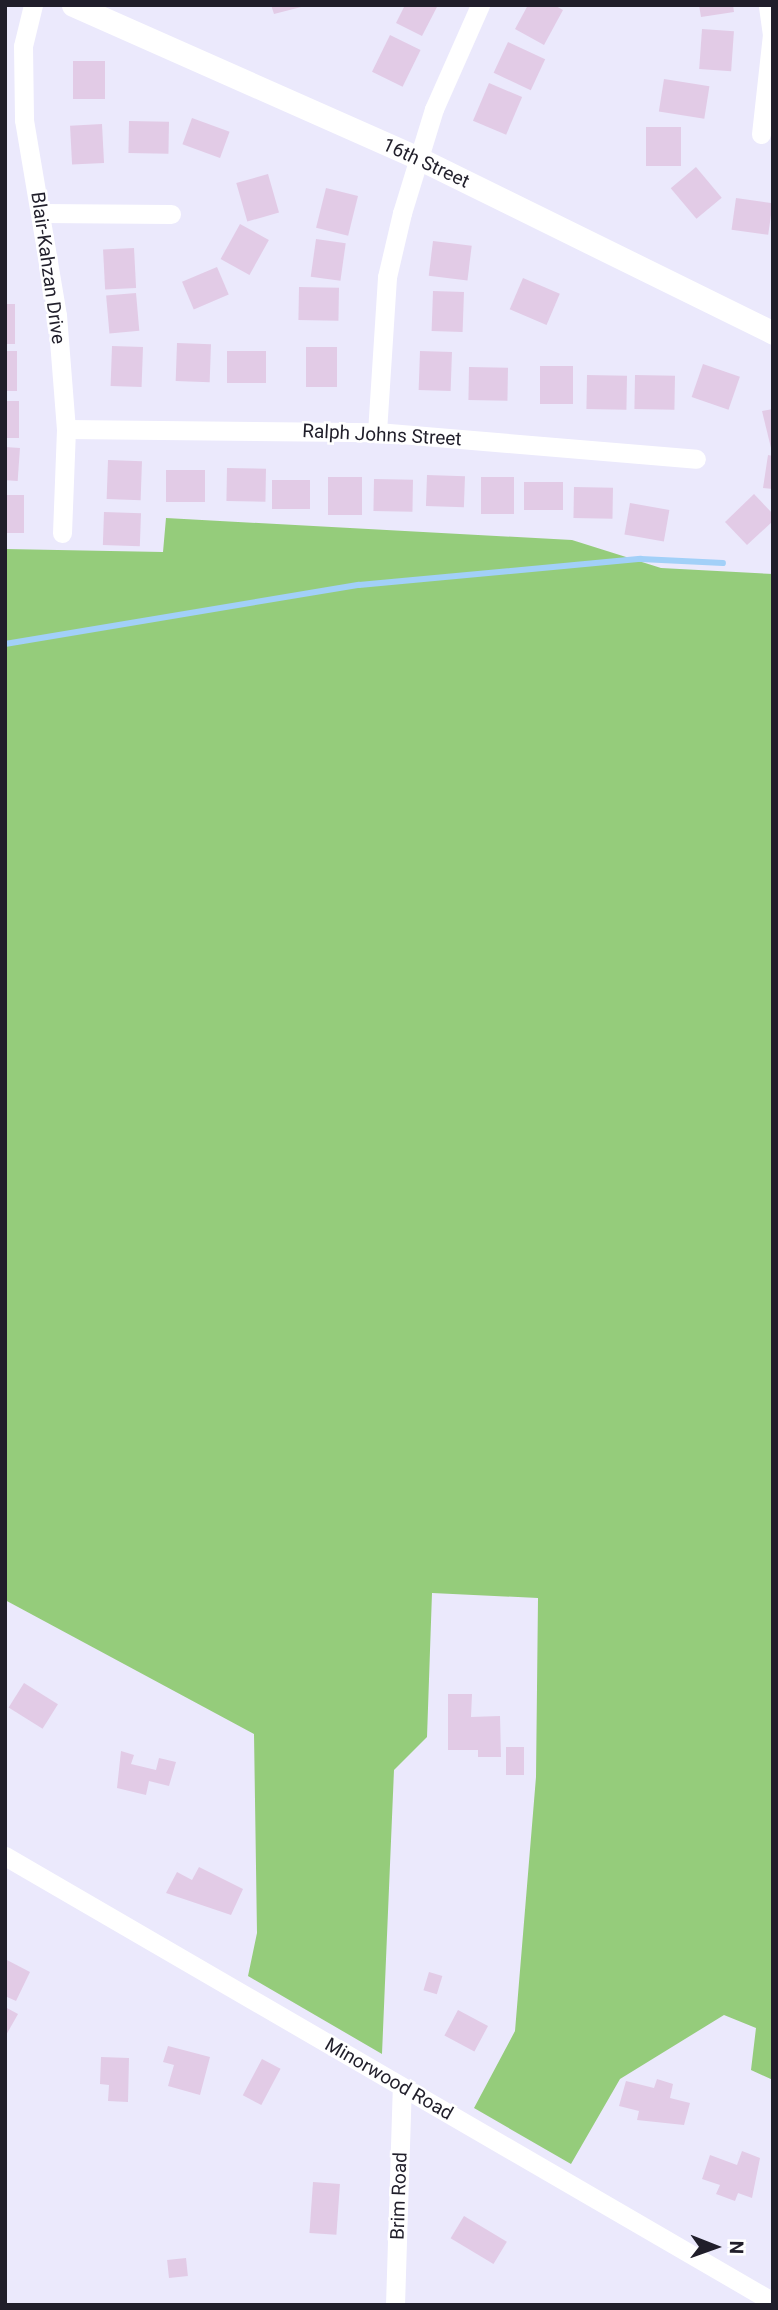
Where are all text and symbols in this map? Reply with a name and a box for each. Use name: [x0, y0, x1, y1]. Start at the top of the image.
street label: 16th Street: [379, 133, 473, 193]
street label: Blair-Kahzan Drive: [26, 190, 70, 346]
street label: Ralph Johns Street: [302, 419, 462, 451]
street label: Minorwood Road: [321, 2033, 457, 2125]
street label: Brim Road: [386, 2152, 412, 2240]
north arrow: [680, 2212, 750, 2282]
text: N: [725, 2240, 748, 2254]

